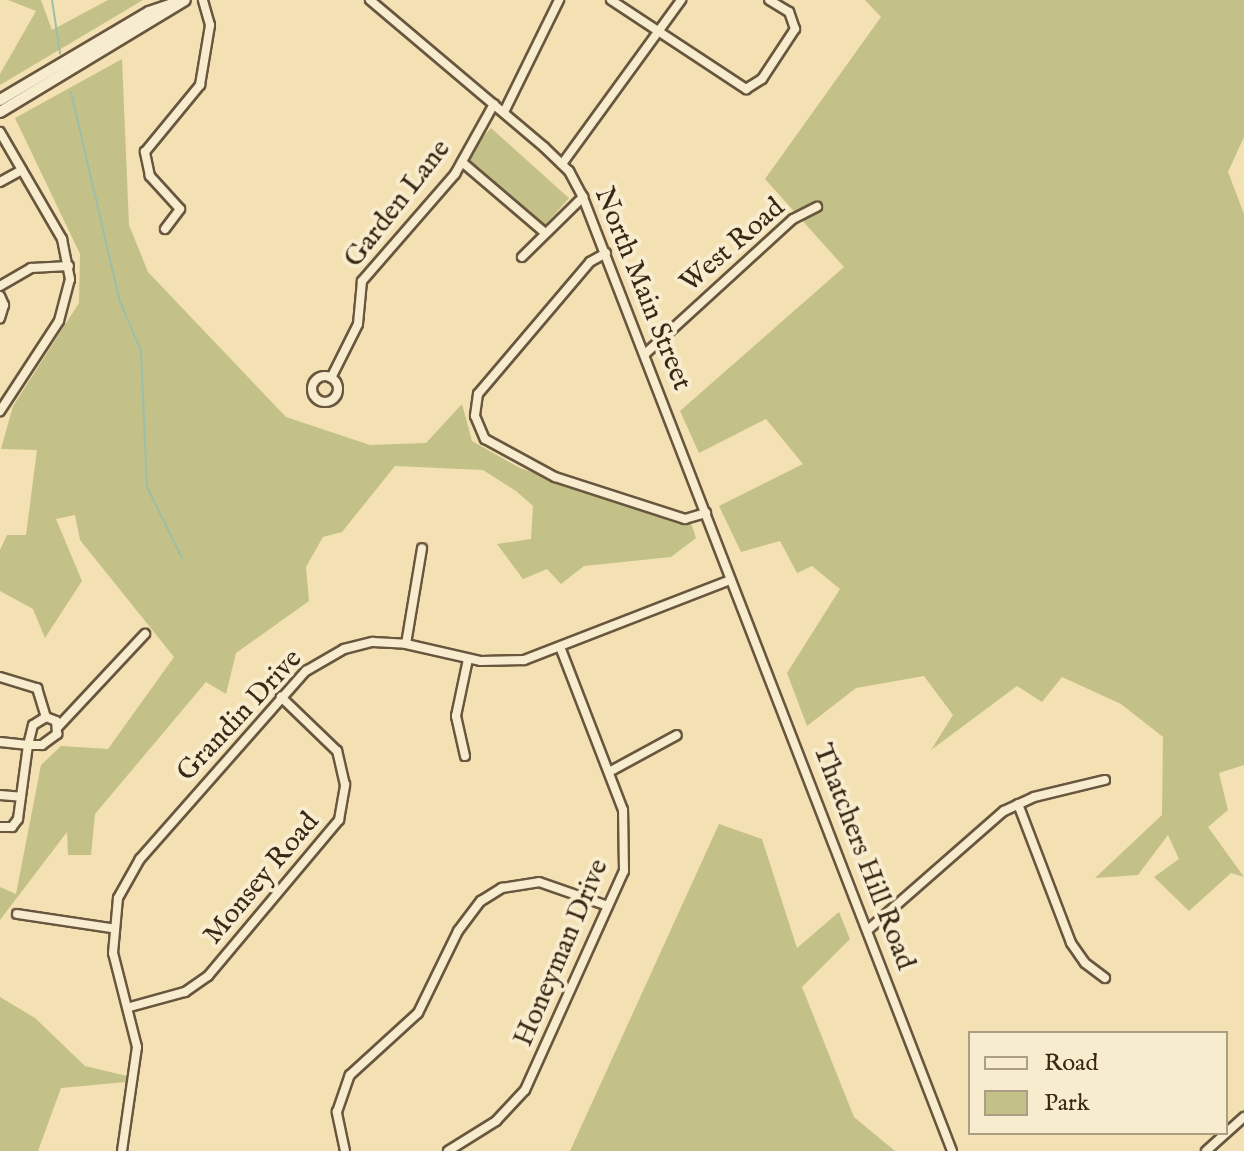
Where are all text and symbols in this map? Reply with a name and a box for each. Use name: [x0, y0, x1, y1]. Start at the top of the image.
street label: Garden Lane: [338, 133, 458, 275]
street label: North Main Street: [586, 183, 698, 395]
street label: West Road: [674, 192, 792, 300]
street label: Grandin Drive: [170, 643, 310, 789]
street label: Thatchers Hill Road: [804, 739, 922, 975]
street label: Monsey Road: [197, 806, 327, 952]
street label: Honeyman Drive: [507, 854, 617, 1052]
legend: [968, 1031, 1228, 1135]
text: Road: [1044, 1048, 1098, 1079]
text: Park: [1044, 1088, 1090, 1119]

